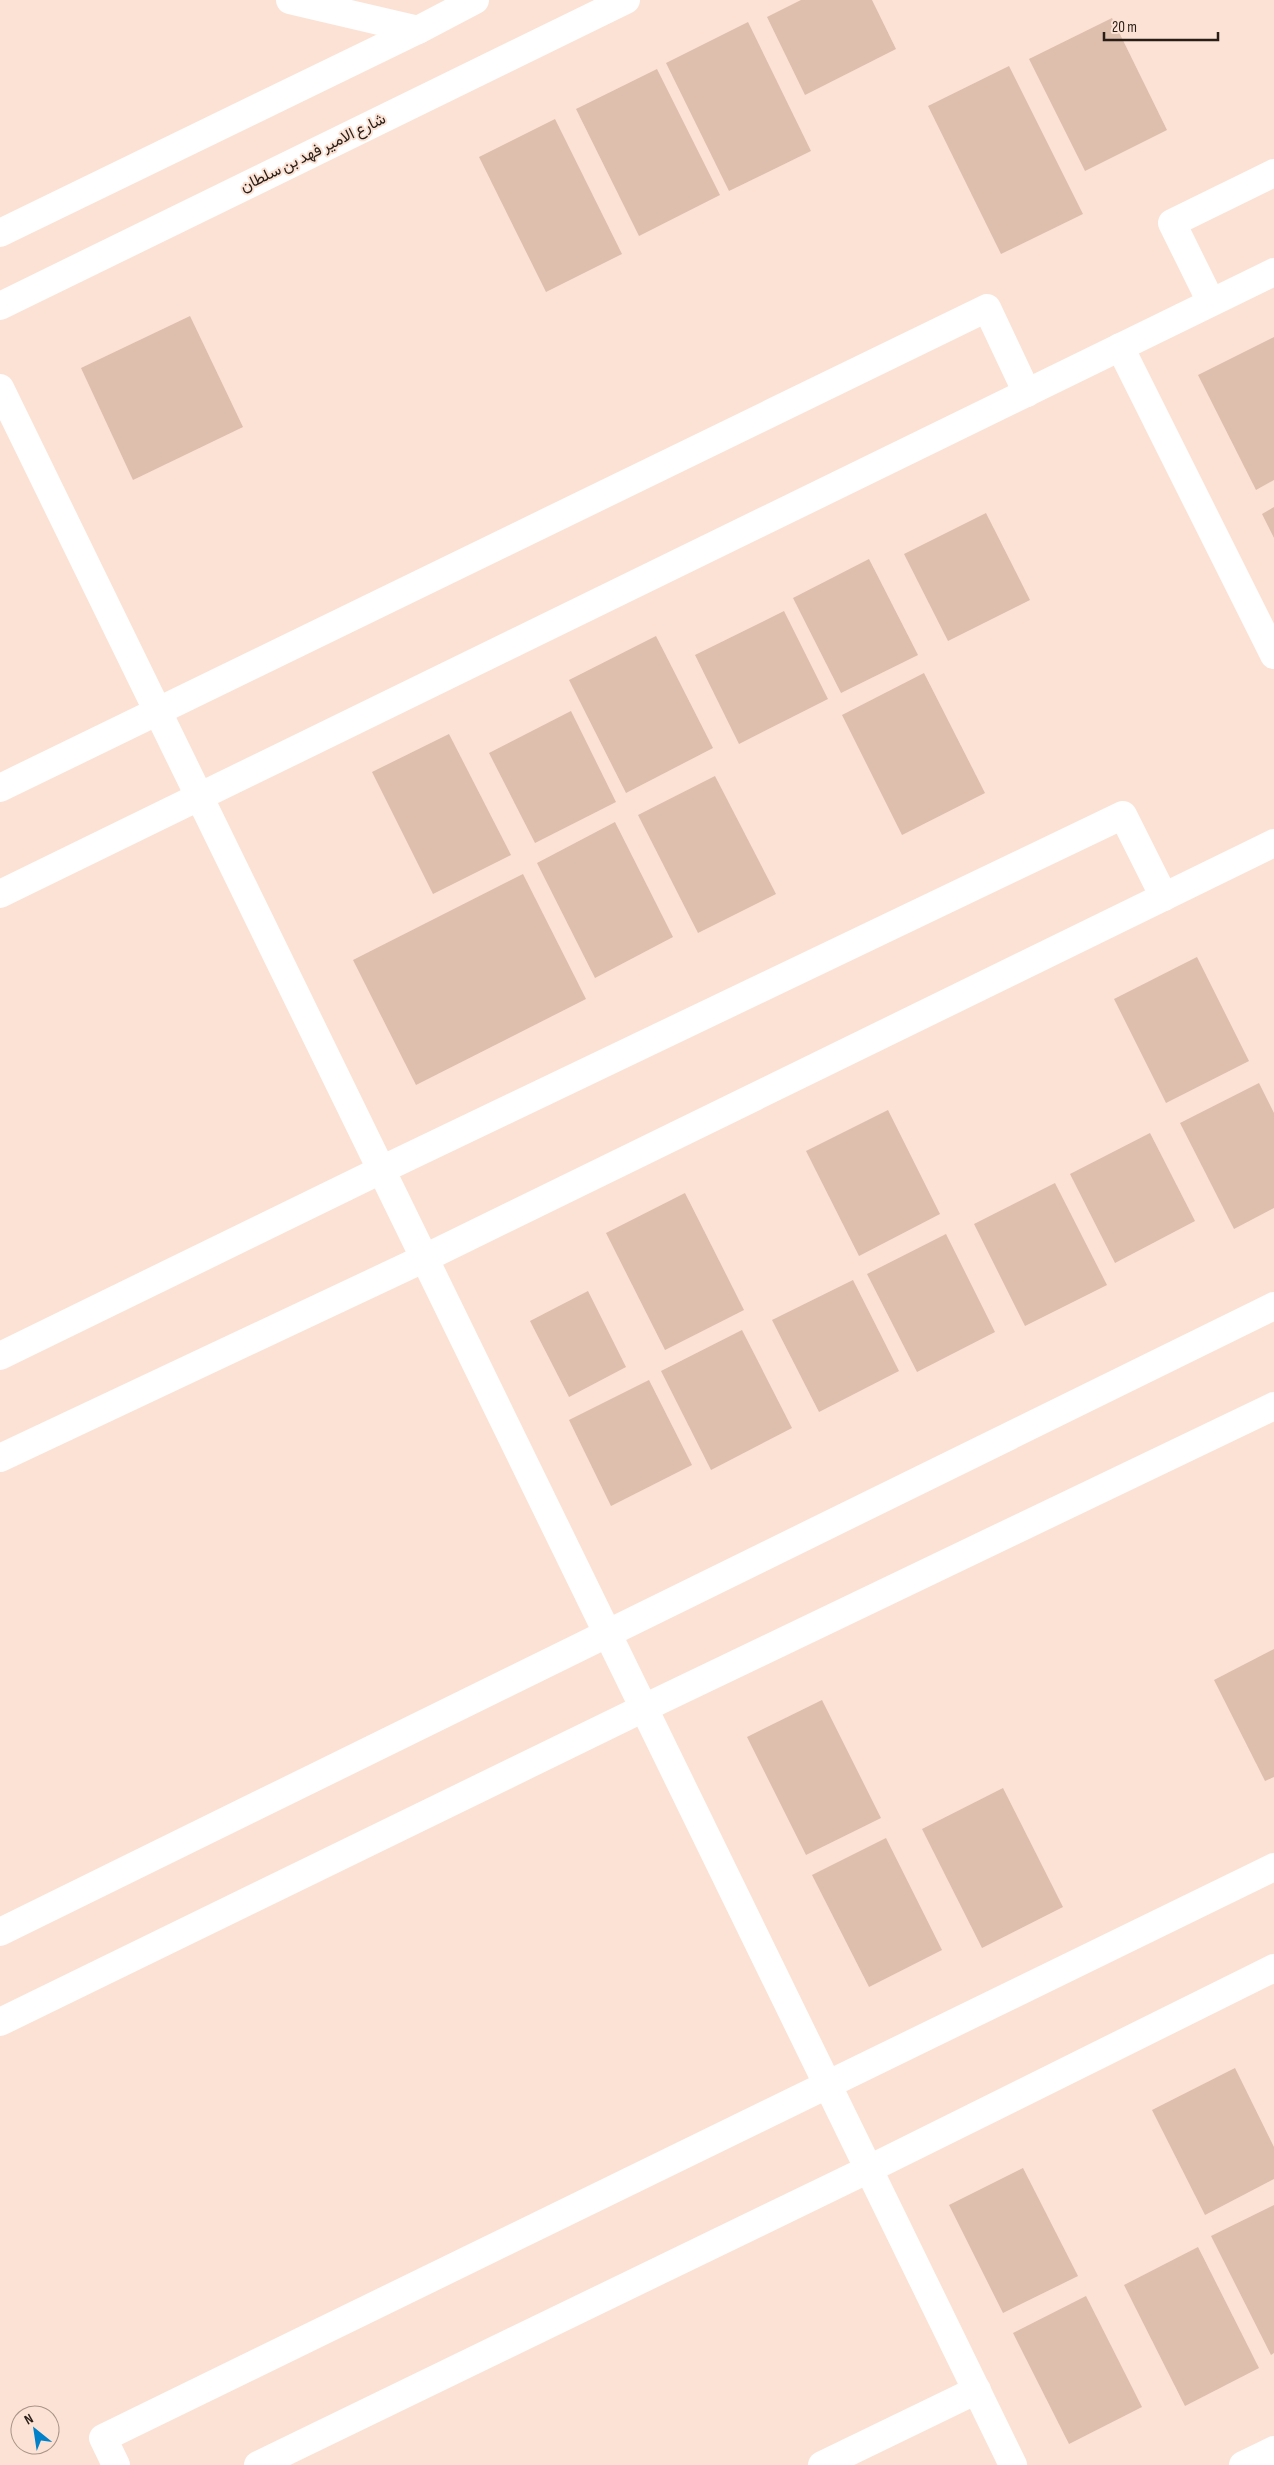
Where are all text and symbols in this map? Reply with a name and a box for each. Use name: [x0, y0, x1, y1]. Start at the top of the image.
scale bar: [1104, 10, 1218, 42]
text: 20 m: [1112, 18, 1137, 37]
street label: شارع الامير فهد بن سلطان: [237, 109, 389, 197]
north arrow: [10, 2405, 60, 2455]
text: N: [21, 2410, 36, 2428]

